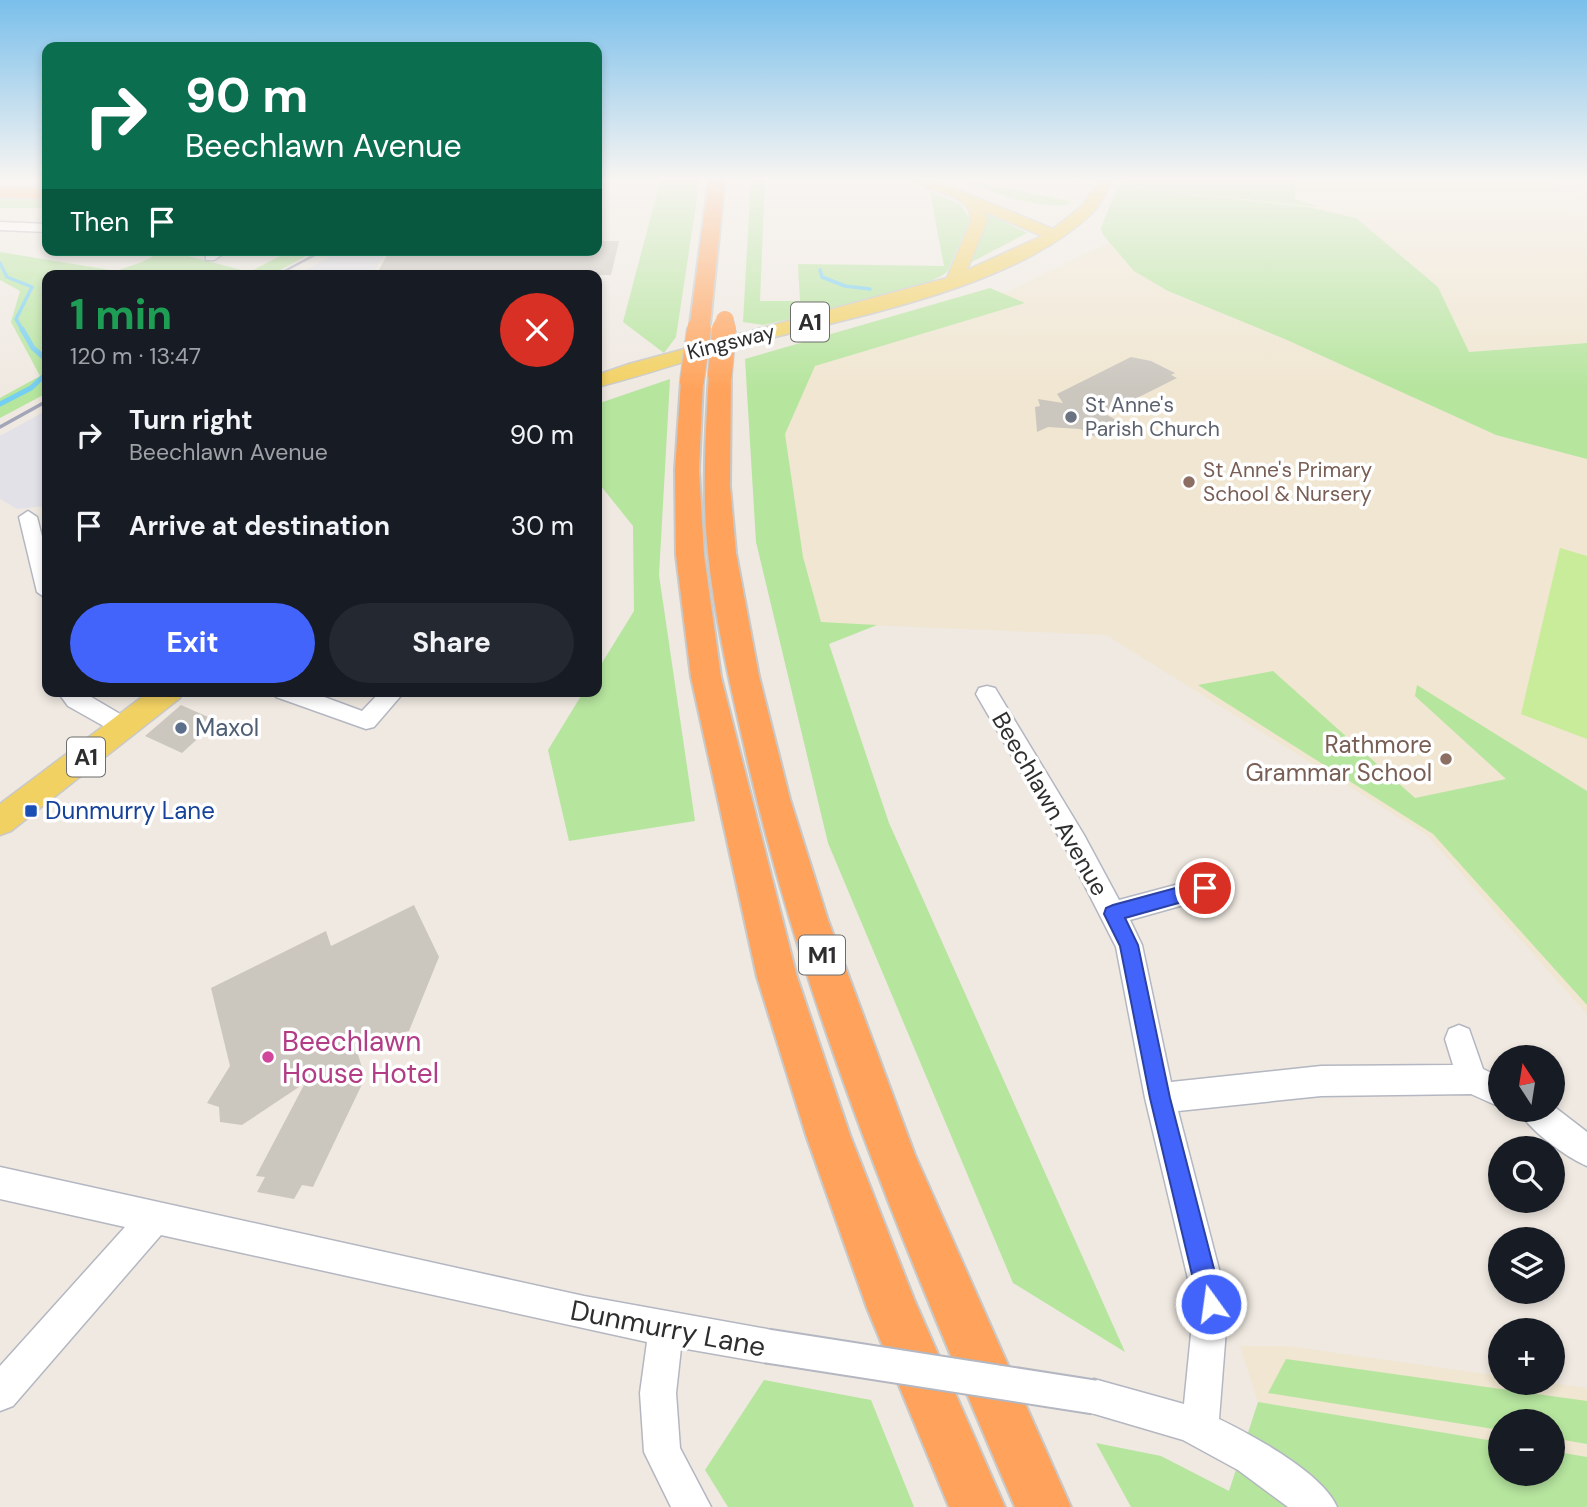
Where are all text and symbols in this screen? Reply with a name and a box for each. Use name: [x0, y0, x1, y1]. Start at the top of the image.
text: 90 m: [185, 63, 308, 127]
icon: right: [70, 70, 161, 161]
text: Beechlawn Avenue: [185, 125, 462, 167]
icon: arrive: [143, 203, 181, 241]
text: Then: [70, 205, 129, 239]
text: 1 min: [70, 287, 172, 342]
button: close: [500, 293, 574, 367]
road number: A1: [791, 302, 829, 342]
street label: Kingsway: [684, 317, 778, 366]
text: 120 m · 13:47: [70, 341, 201, 371]
place label: St Anne's Parish Church: [1085, 391, 1220, 443]
text: Turn right: [129, 403, 253, 437]
marker: St Anne's Parish Church: [1063, 409, 1079, 425]
icon: right: [70, 416, 108, 454]
text: 90 m: [510, 418, 574, 452]
text: Beechlawn Avenue: [129, 437, 328, 467]
place label: St Anne's Primary School & Nursery: [1203, 456, 1372, 508]
marker: St Anne's Primary School & Nursery: [1181, 474, 1197, 490]
icon: arrive: [70, 507, 108, 545]
text: Arrive at destination: [129, 509, 390, 543]
text: 30 m: [511, 509, 574, 543]
button: Exit: [70, 603, 315, 683]
button: Share: [329, 603, 574, 683]
street label: Beechlawn Avenue: [985, 706, 1116, 901]
place label: Maxol: [195, 712, 259, 743]
marker: Maxol: [173, 720, 189, 736]
place label: Rathmore Grammar School: [1246, 729, 1432, 788]
road number: A1: [67, 737, 105, 776]
marker: Rathmore Grammar School: [1438, 751, 1454, 767]
place label: Dunmurry Lane: [45, 795, 215, 826]
marker: Dunmurry Lane: [23, 803, 39, 819]
pin: [1175, 858, 1235, 918]
icon: arrive: [1186, 869, 1224, 907]
road number: M1: [799, 936, 845, 974]
place label: Beechlawn House Hotel: [282, 1023, 439, 1092]
north arrow: [1488, 1045, 1564, 1122]
map controls: [1488, 1045, 1565, 1486]
marker: Beechlawn House Hotel: [260, 1049, 276, 1065]
button: search: [1488, 1136, 1565, 1213]
button: layers: [1488, 1227, 1565, 1304]
position arrow: [1174, 1267, 1248, 1341]
street label: Dunmurry Lane: [567, 1291, 769, 1366]
button: +: [1488, 1318, 1565, 1395]
button: −: [1488, 1409, 1565, 1486]

